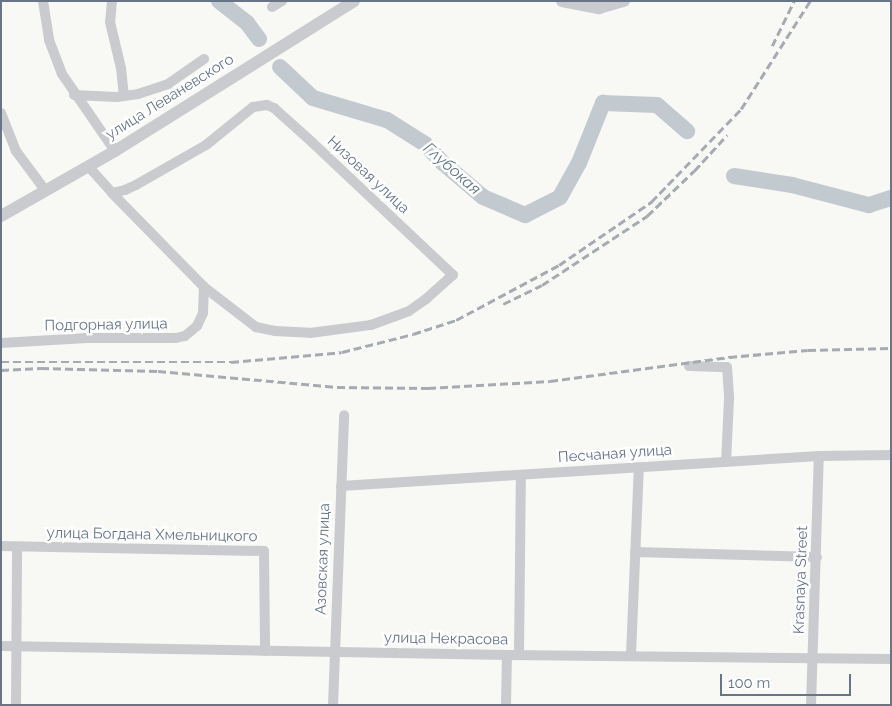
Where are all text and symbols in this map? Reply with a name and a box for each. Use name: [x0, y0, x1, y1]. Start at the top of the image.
street label: улица Леваневского: [103, 50, 237, 144]
street label: Низовая улица: [323, 132, 413, 218]
water label: Глубокая: [419, 139, 485, 199]
street label: Подгорная улица: [44, 315, 168, 335]
street label: Песчаная улица: [557, 441, 673, 467]
street label: Азовская улица: [312, 503, 334, 615]
street label: улица Богдана Хмельницкого: [46, 524, 258, 546]
street label: Krasnaya Street: [790, 525, 812, 635]
street label: улица Некрасова: [384, 629, 508, 649]
scale bar: [722, 664, 853, 696]
text: 100 m: [728, 674, 770, 692]

